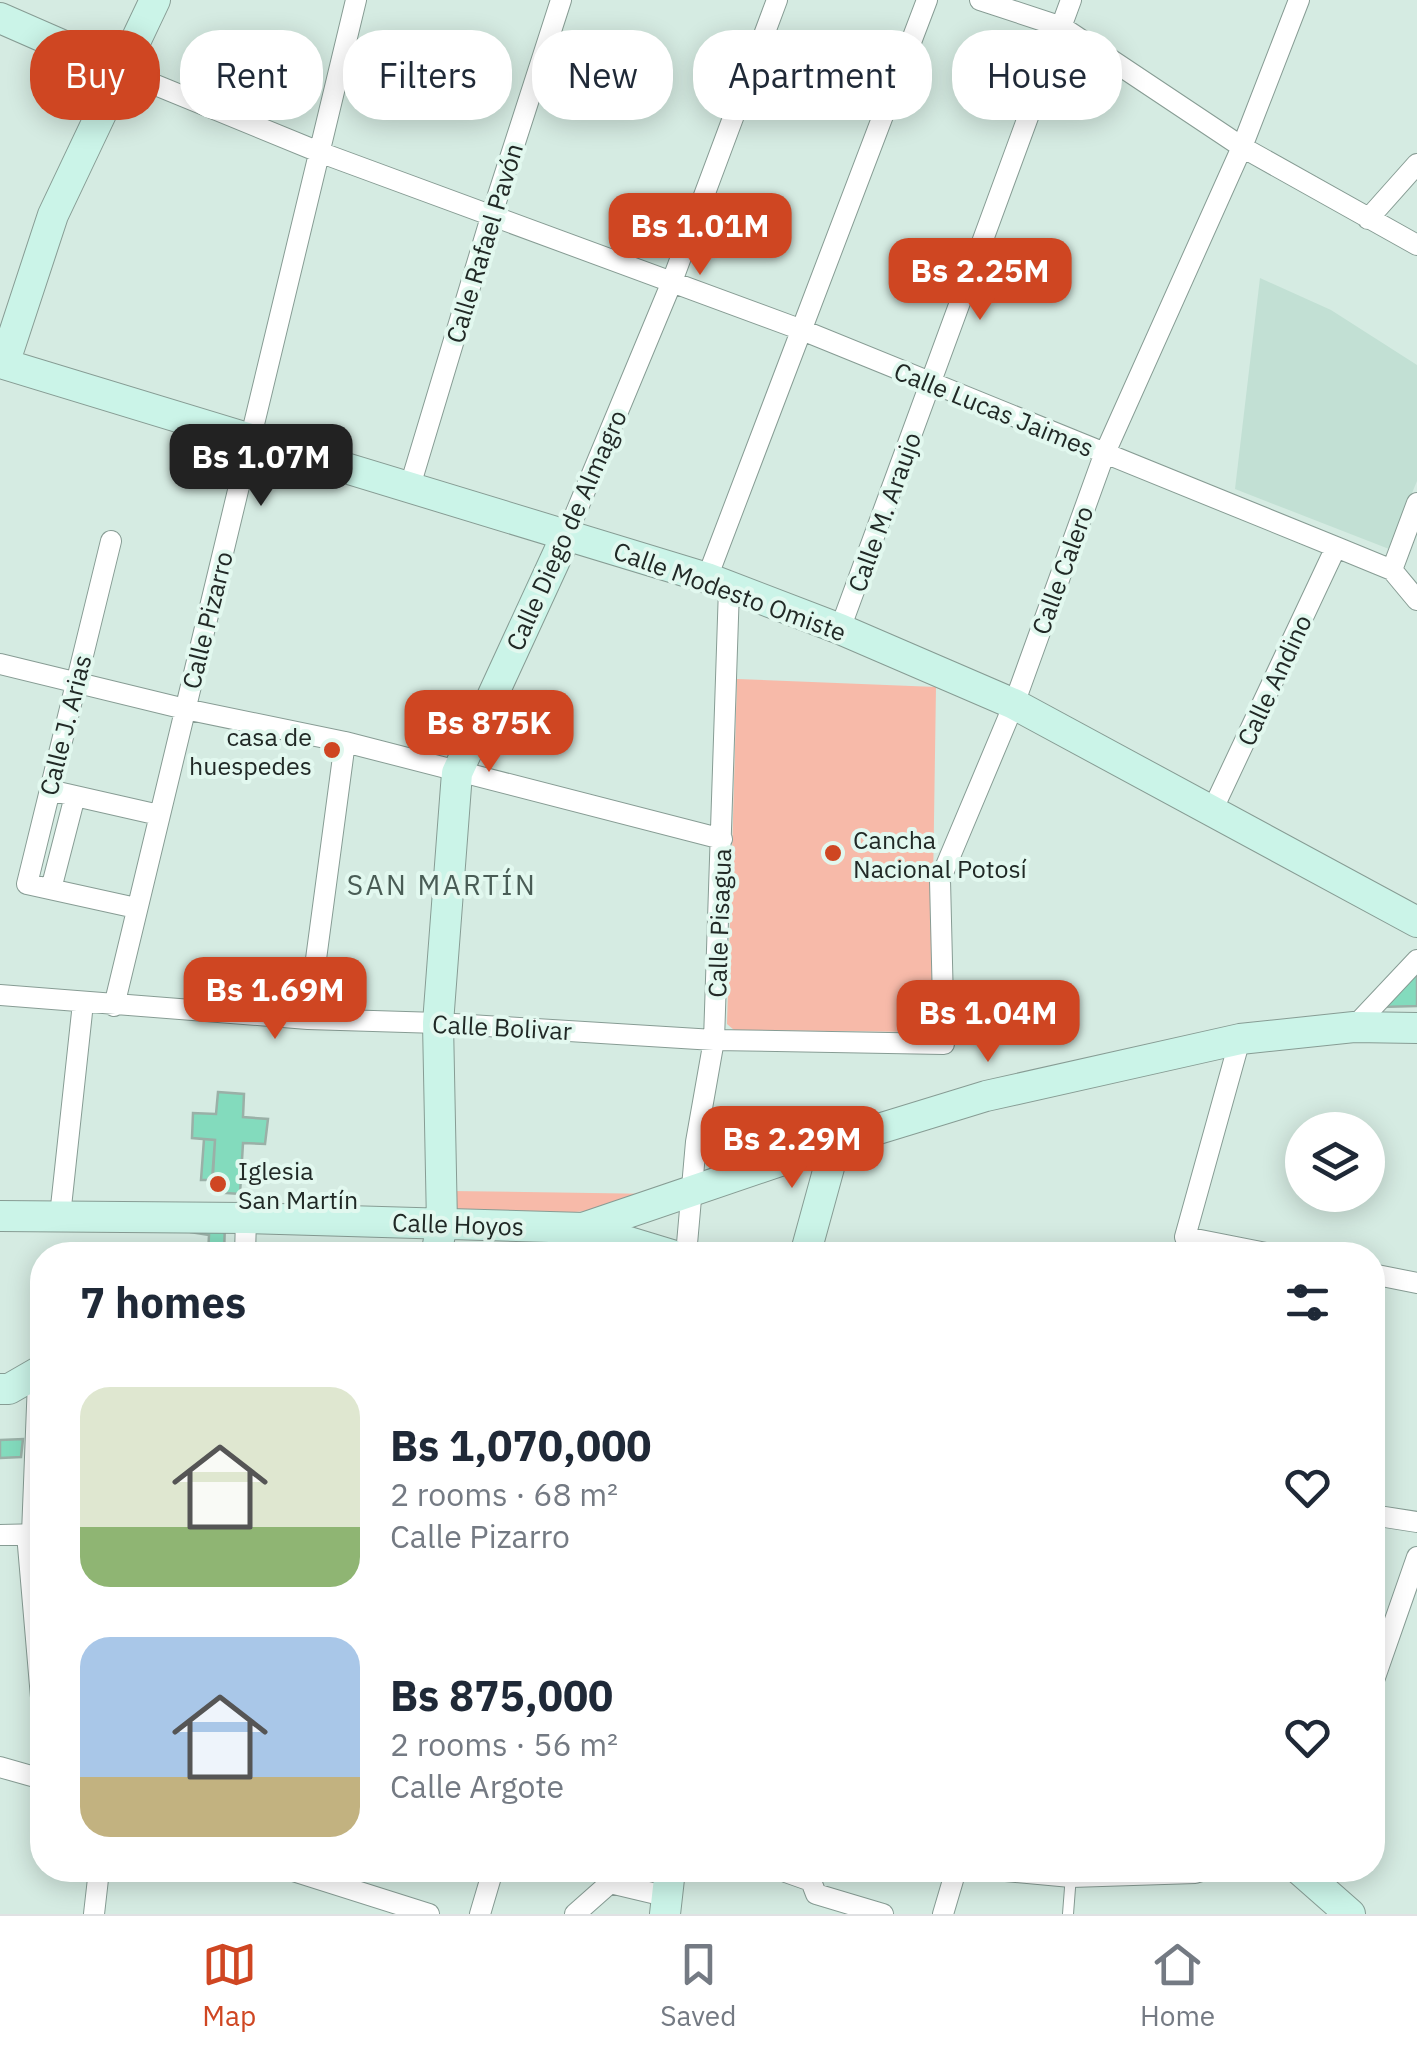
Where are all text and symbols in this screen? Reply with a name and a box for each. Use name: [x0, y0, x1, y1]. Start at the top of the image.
chip: Buy: [30, 30, 160, 120]
chip: Rent: [180, 30, 323, 120]
chip: Filters: [343, 30, 512, 120]
chip: New: [532, 30, 673, 120]
chip: Apartment: [693, 30, 932, 120]
chip: House: [952, 30, 1122, 120]
street label: Calle Rafael Pavón: [438, 139, 530, 347]
pin: Bs 1.01M: [597, 193, 803, 278]
text: Bs 1.01M: [631, 204, 769, 246]
pin: Bs 2.25M: [877, 238, 1083, 323]
text: Bs 2.25M: [911, 249, 1049, 291]
street label: Calle Lucas Jaimes: [889, 354, 1099, 464]
street label: Calle Diego de Almagro: [498, 404, 634, 656]
pin: Bs 1.07M: [158, 424, 364, 509]
street label: Calle M. Araujo: [840, 427, 928, 597]
text: Bs 1.07M: [192, 435, 330, 477]
street label: Calle Calero: [1024, 501, 1100, 639]
street label: Calle Modesto Omiste: [609, 534, 851, 648]
street label: Calle Pizarro: [174, 548, 240, 692]
street label: Calle Andino: [1229, 609, 1319, 751]
street label: Calle J. Arias: [32, 651, 98, 799]
pin: Bs 875K: [397, 690, 581, 775]
text: Bs 875K: [427, 701, 551, 743]
place label: casa de huespedes: [189, 720, 312, 782]
marker: casa de huespedes: [321, 739, 343, 761]
place label: Cancha Nacional Potosí: [853, 823, 1027, 885]
marker: Cancha Nacional Potosí: [822, 842, 844, 864]
street label: Calle Pisagua: [700, 848, 738, 998]
district label: SAN MARTÍN: [347, 866, 537, 903]
pin: Bs 1.69M: [172, 957, 378, 1042]
text: Bs 1.69M: [206, 968, 344, 1010]
pin: Bs 1.04M: [885, 980, 1091, 1065]
text: Bs 1.04M: [919, 991, 1057, 1033]
street label: Calle Bolivar: [431, 1007, 573, 1047]
pin: Bs 2.29M: [689, 1106, 895, 1191]
map controls: [1285, 1112, 1385, 1212]
button: layers: [1285, 1112, 1385, 1212]
text: Bs 2.29M: [723, 1117, 861, 1159]
place label: Iglesia San Martín: [238, 1154, 358, 1216]
marker: Iglesia San Martín: [207, 1173, 229, 1195]
street label: Calle Hoyos: [391, 1205, 525, 1243]
text: 7 homes: [80, 1275, 246, 1330]
icon: filters: [1280, 1275, 1335, 1330]
text: Bs 1,070,000: [390, 1418, 652, 1473]
icon: home: [160, 1427, 280, 1547]
icon: heart: [1280, 1460, 1335, 1515]
text: 2 rooms · 68 m²: [390, 1473, 618, 1515]
text: Calle Pizarro: [390, 1515, 570, 1557]
text: Bs 875,000: [390, 1668, 613, 1723]
icon: home: [160, 1677, 280, 1797]
icon: heart: [1280, 1710, 1335, 1765]
text: 2 rooms · 56 m²: [390, 1723, 618, 1765]
text: Calle Argote: [390, 1765, 564, 1807]
tab: Map: [202, 1937, 257, 2034]
tab: Saved: [660, 1937, 736, 2034]
tab: Home: [1140, 1937, 1215, 2034]

